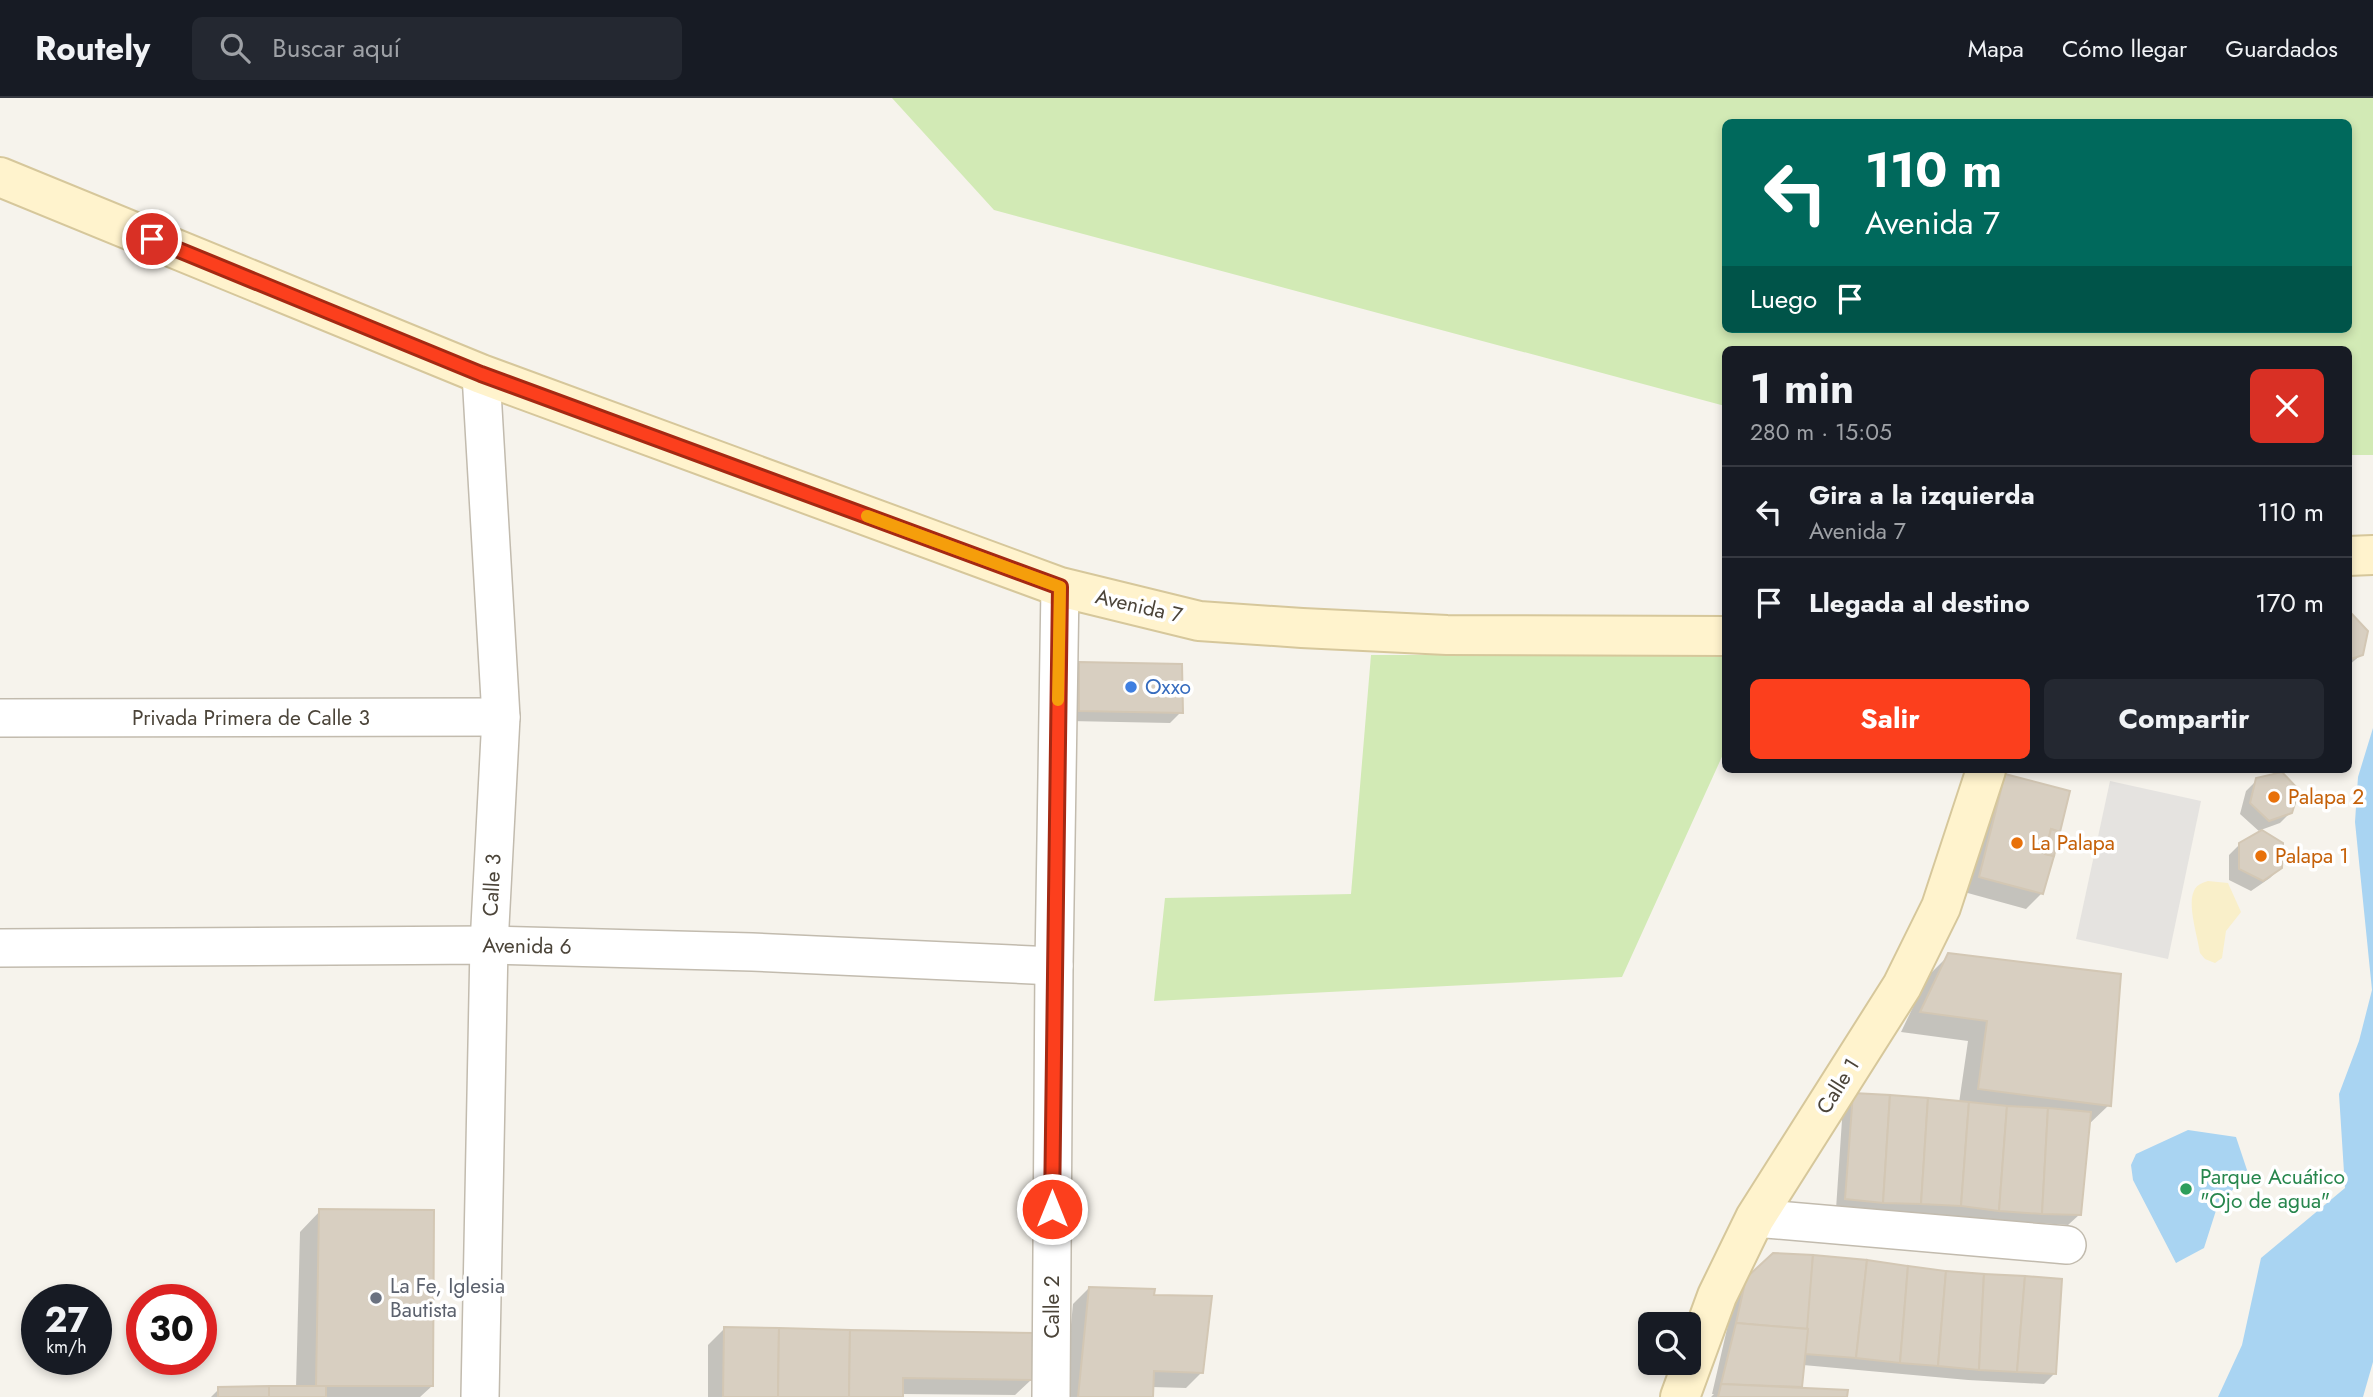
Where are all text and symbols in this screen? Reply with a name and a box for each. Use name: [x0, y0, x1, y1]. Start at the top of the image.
search box: [192, 17, 682, 80]
text: Routely: [35, 25, 150, 72]
icon: search: [216, 29, 254, 67]
text: Buscar aquí: [272, 29, 400, 67]
text: Mapa: [1968, 31, 2024, 66]
text: Cómo llegar: [2062, 31, 2187, 66]
text: Guardados: [2225, 31, 2338, 66]
text: 110 m: [1865, 135, 2002, 205]
icon: left: [1750, 147, 1841, 238]
text: Avenida 7: [1865, 200, 2000, 246]
pin: [122, 209, 182, 269]
icon: arrive: [133, 220, 171, 258]
text: Luego: [1750, 280, 1817, 318]
icon: arrive: [1831, 280, 1869, 318]
text: 1 min: [1750, 358, 1854, 419]
button: close: [2250, 369, 2324, 443]
text: 280 m · 15:05: [1750, 415, 1892, 449]
text: Gira a la izquierda: [1809, 476, 2035, 514]
icon: left: [1750, 493, 1788, 531]
text: 110 m: [2257, 493, 2324, 531]
text: Avenida 7: [1809, 514, 1906, 548]
street label: Avenida 7: [1093, 581, 1185, 631]
icon: arrive: [1750, 584, 1788, 622]
text: Llegada al destino: [1809, 584, 2030, 622]
text: 170 m: [2255, 584, 2324, 622]
place label: Oxxo: [1145, 672, 1191, 702]
marker: Oxxo: [1123, 679, 1139, 695]
button: Salir: [1750, 679, 2030, 759]
button: Compartir: [2044, 679, 2324, 759]
street label: Privada Primera de Calle 3: [132, 703, 370, 733]
place label: Palapa 2: [2288, 782, 2364, 812]
marker: Palapa 2: [2266, 789, 2282, 805]
place label: La Palapa: [2031, 828, 2115, 858]
marker: La Palapa: [2009, 835, 2025, 851]
place label: Palapa 1: [2275, 841, 2349, 871]
marker: Palapa 1: [2253, 848, 2269, 864]
street label: Calle 3: [475, 853, 509, 917]
street label: Avenida 6: [482, 930, 572, 962]
street label: Calle 1: [1809, 1052, 1867, 1120]
place label: Parque Acuático "Ojo de agua": [2200, 1162, 2345, 1216]
position arrow: [1015, 1172, 1089, 1246]
marker: Parque Acuático "Ojo de agua": [2178, 1181, 2194, 1197]
place label: La Fe, Iglesia Bautista: [390, 1271, 505, 1325]
street label: Calle 2: [1037, 1275, 1067, 1339]
speed limit sign: 30: [126, 1284, 217, 1375]
marker: La Fe, Iglesia Bautista: [368, 1290, 384, 1306]
text: 27: [44, 1295, 89, 1345]
map controls: [1638, 1312, 1701, 1375]
button: search: [1638, 1312, 1701, 1375]
text: km/h: [46, 1334, 87, 1360]

